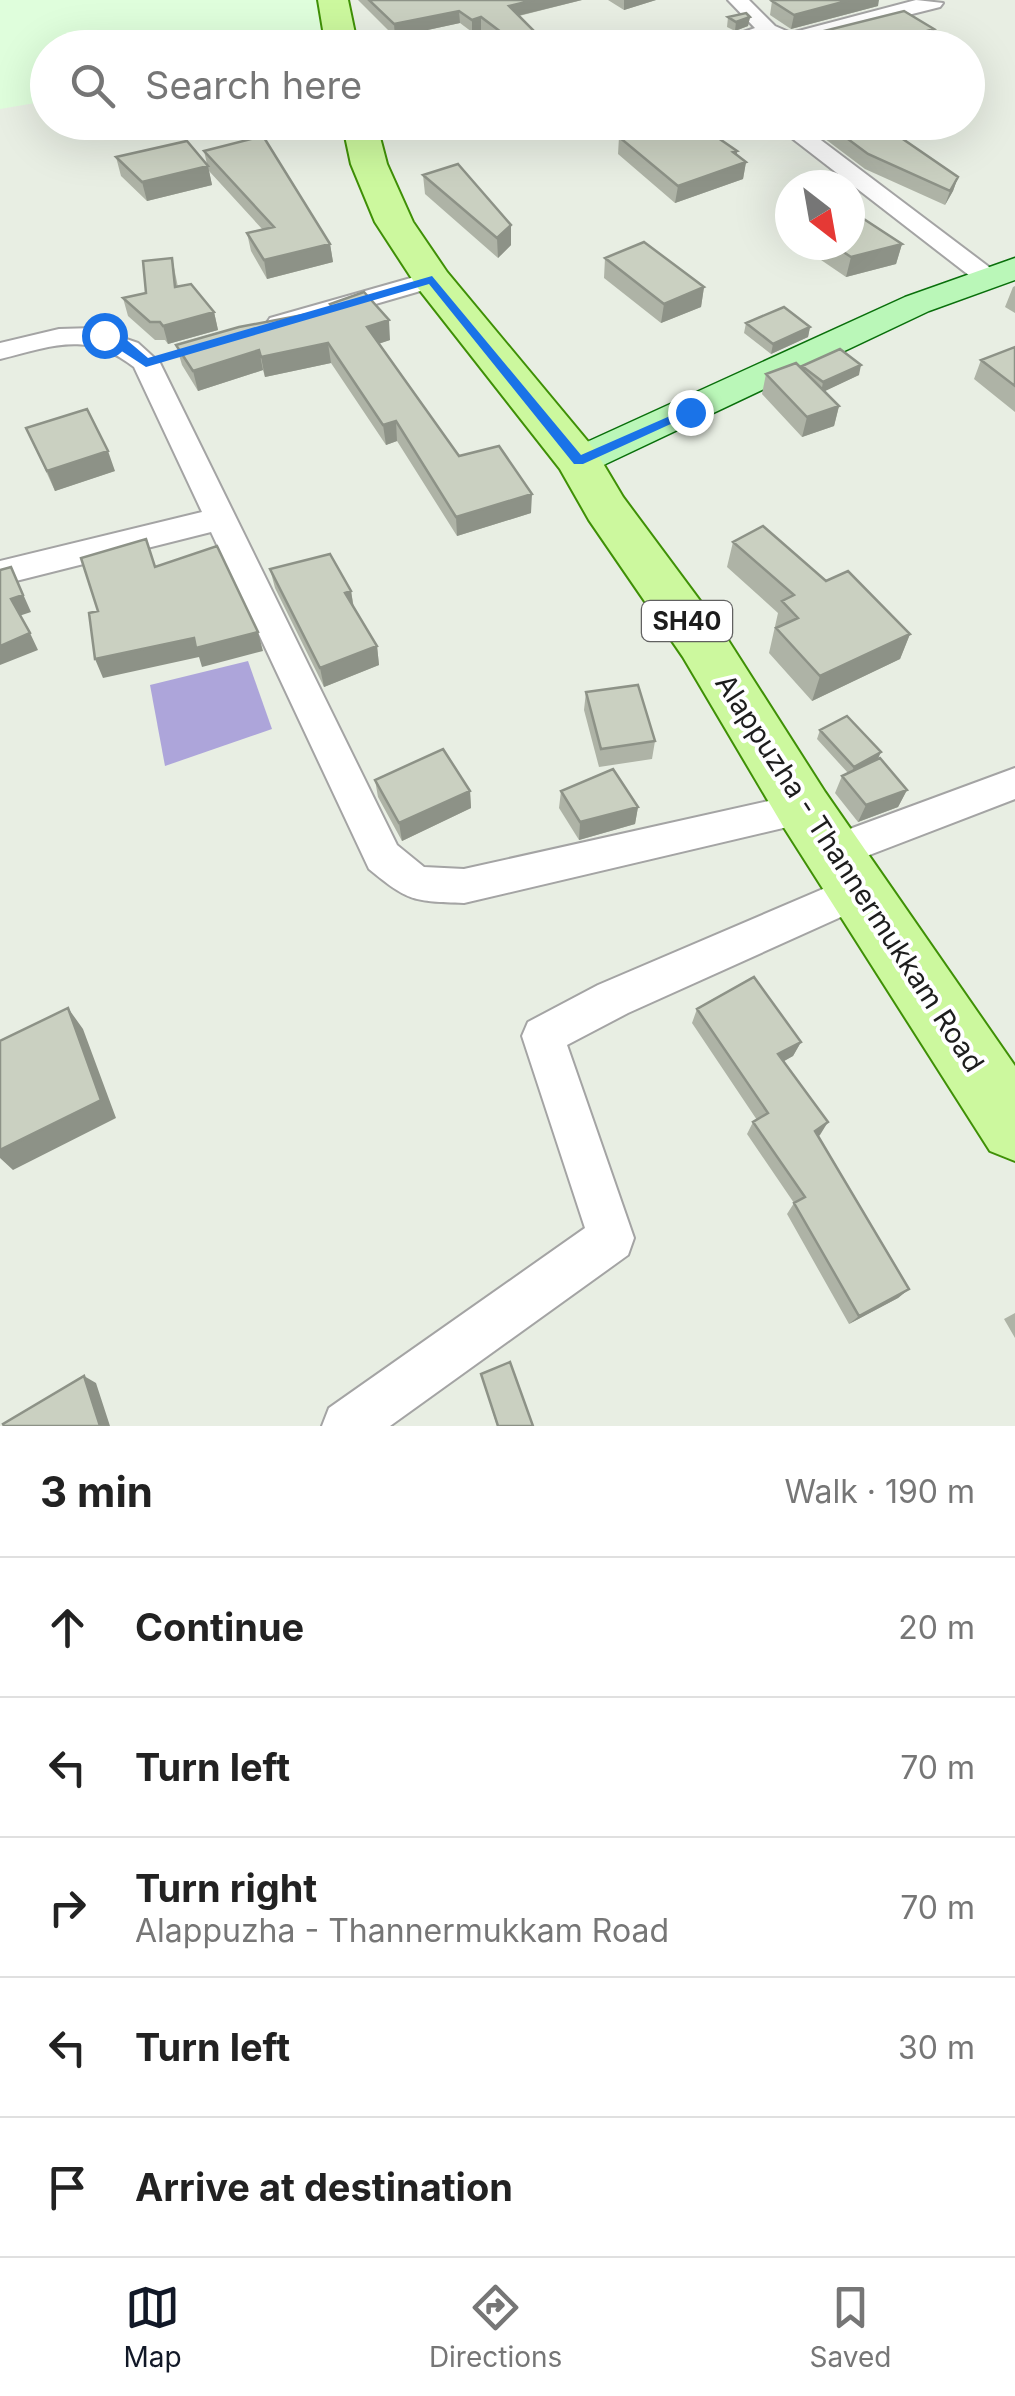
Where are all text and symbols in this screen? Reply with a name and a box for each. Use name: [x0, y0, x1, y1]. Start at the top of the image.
search box: [30, 30, 985, 140]
icon: search: [65, 58, 120, 113]
text: Search here: [145, 62, 362, 108]
north arrow: [775, 170, 865, 260]
route start: [82, 313, 128, 359]
route end: [668, 390, 714, 436]
road number: SH40: [642, 601, 732, 641]
street label: Alappuzha - Thannermukkam Road: [708, 668, 992, 1078]
text: 3 min: [40, 1466, 153, 1517]
text: Walk · 190 m: [785, 1472, 975, 1511]
icon: ahead: [40, 1600, 95, 1655]
text: Continue: [135, 1604, 304, 1650]
text: 20 m: [898, 1608, 975, 1647]
icon: left: [40, 1740, 95, 1795]
text: Turn left: [135, 1744, 290, 1790]
text: 70 m: [900, 1748, 975, 1787]
text: Turn right: [135, 1865, 317, 1911]
icon: right: [40, 1880, 95, 1935]
text: 70 m: [900, 1888, 975, 1927]
text: Alappuzha - Thannermukkam Road: [135, 1911, 669, 1950]
icon: left: [40, 2020, 95, 2075]
text: Turn left: [135, 2024, 290, 2070]
text: 30 m: [898, 2028, 975, 2067]
icon: arrive: [40, 2160, 95, 2215]
text: Arrive at destination: [135, 2164, 513, 2210]
tab: Map: [124, 2280, 182, 2374]
tab: Directions: [429, 2280, 562, 2374]
tab: Saved: [809, 2280, 891, 2374]

